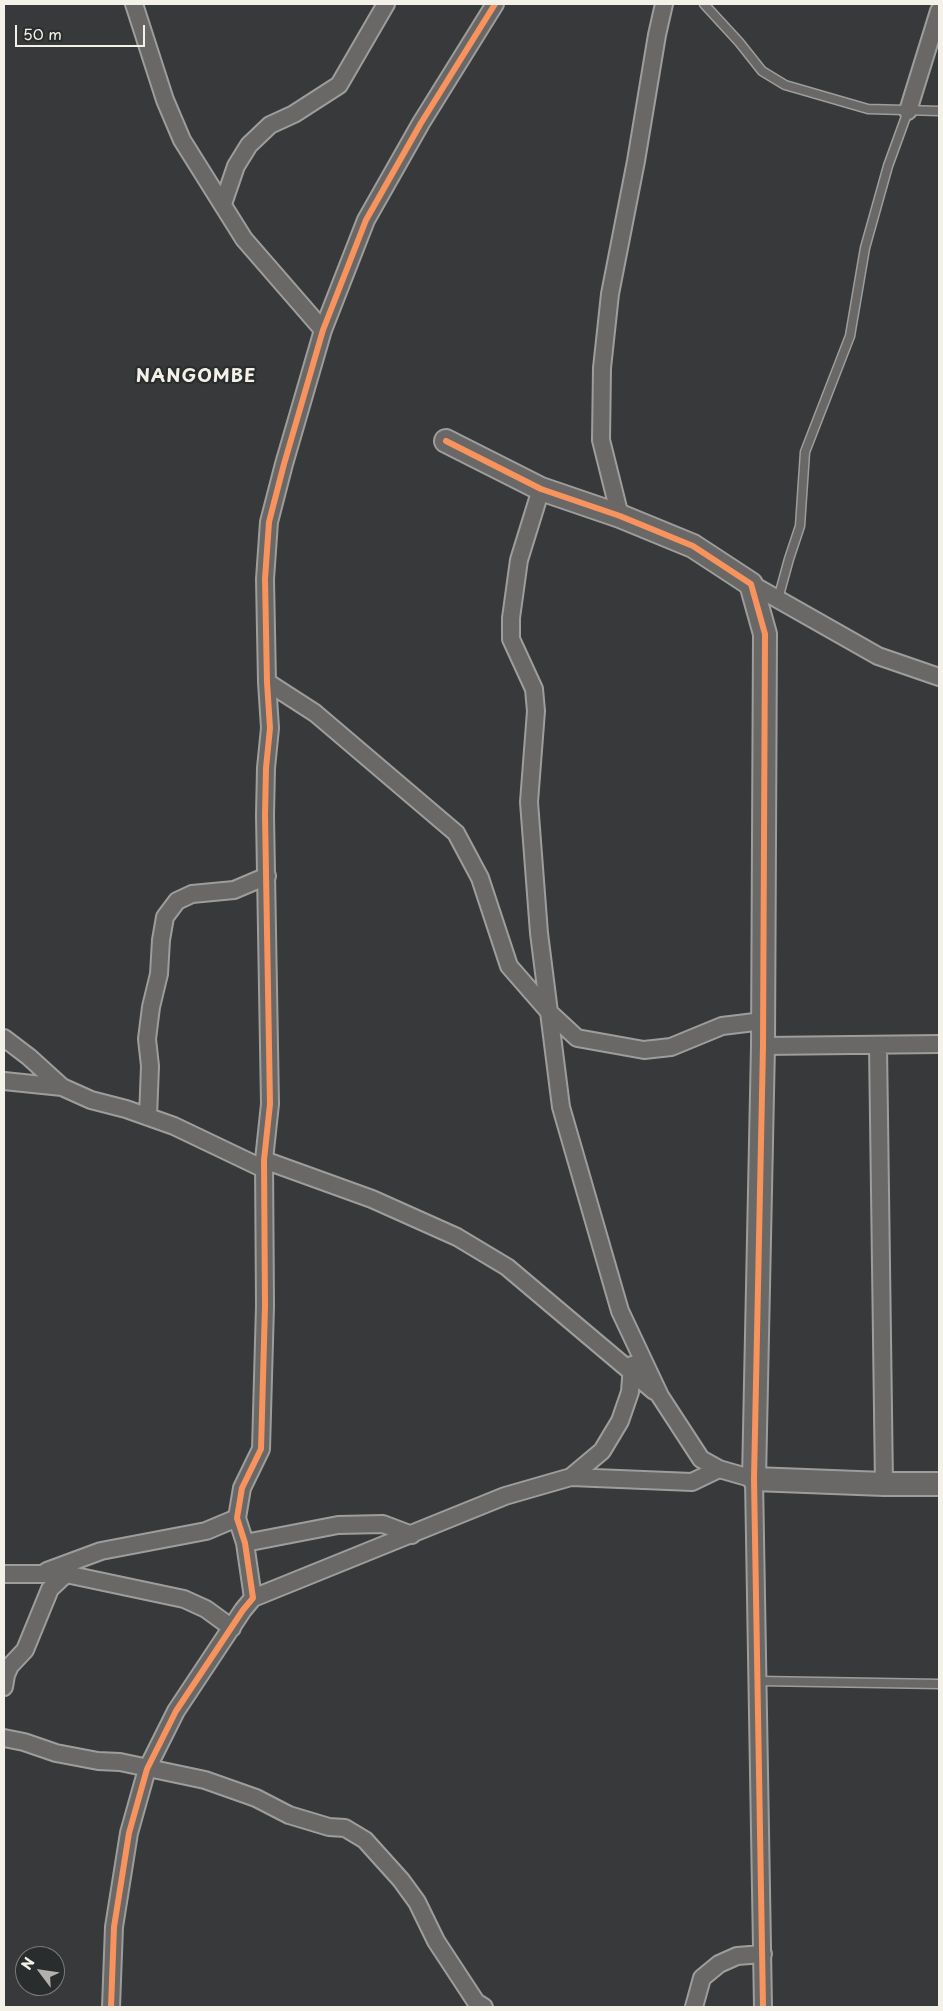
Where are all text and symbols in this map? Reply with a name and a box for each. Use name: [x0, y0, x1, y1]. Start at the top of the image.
scale bar: [18, 15, 148, 47]
text: 50 m: [23, 22, 62, 45]
district label: NANGOMBE: [135, 366, 257, 388]
north arrow: [15, 1946, 65, 1996]
text: N: [16, 1953, 39, 1974]

